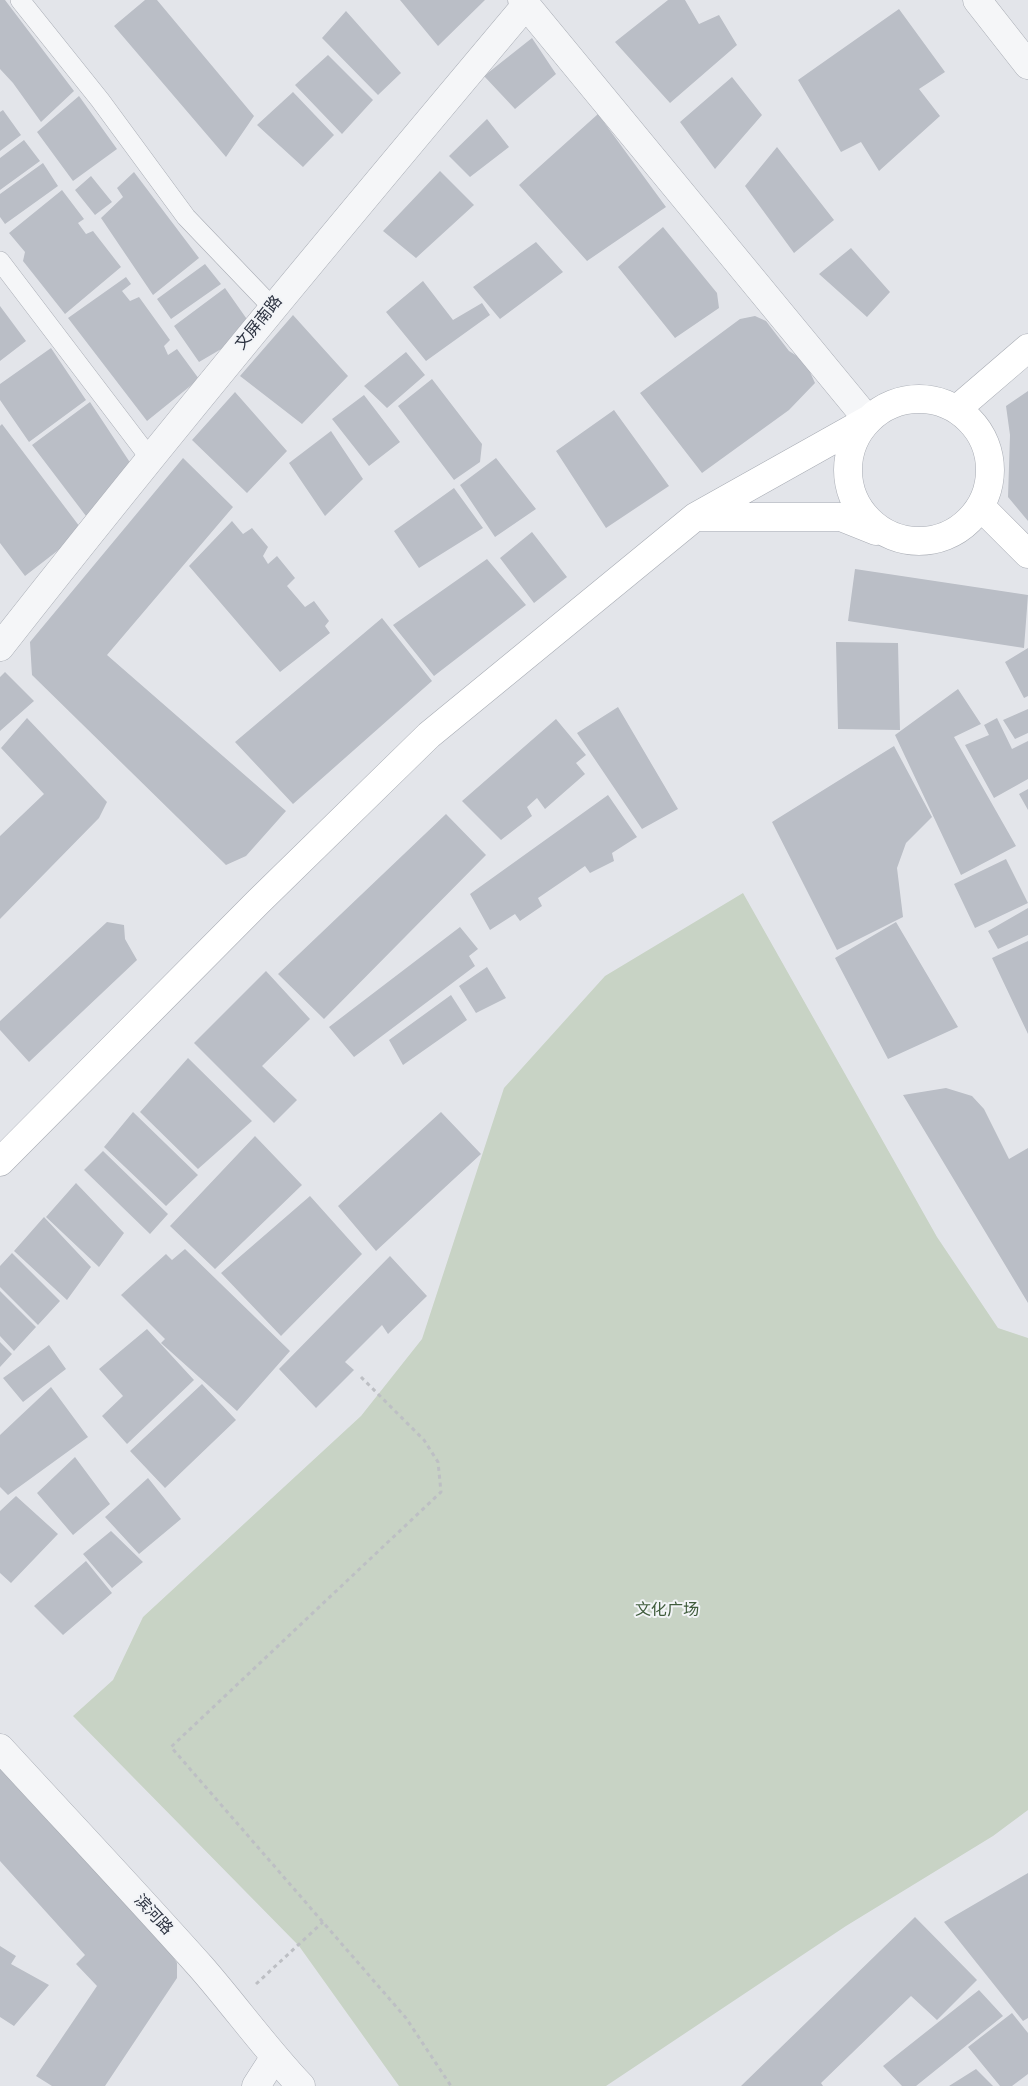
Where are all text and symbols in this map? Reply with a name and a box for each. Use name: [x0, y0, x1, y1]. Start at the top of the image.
street label: 文屏南路: [231, 292, 287, 354]
park label: 文化广场: [635, 1601, 699, 1621]
street label: 滨河路: [130, 1891, 176, 1939]

